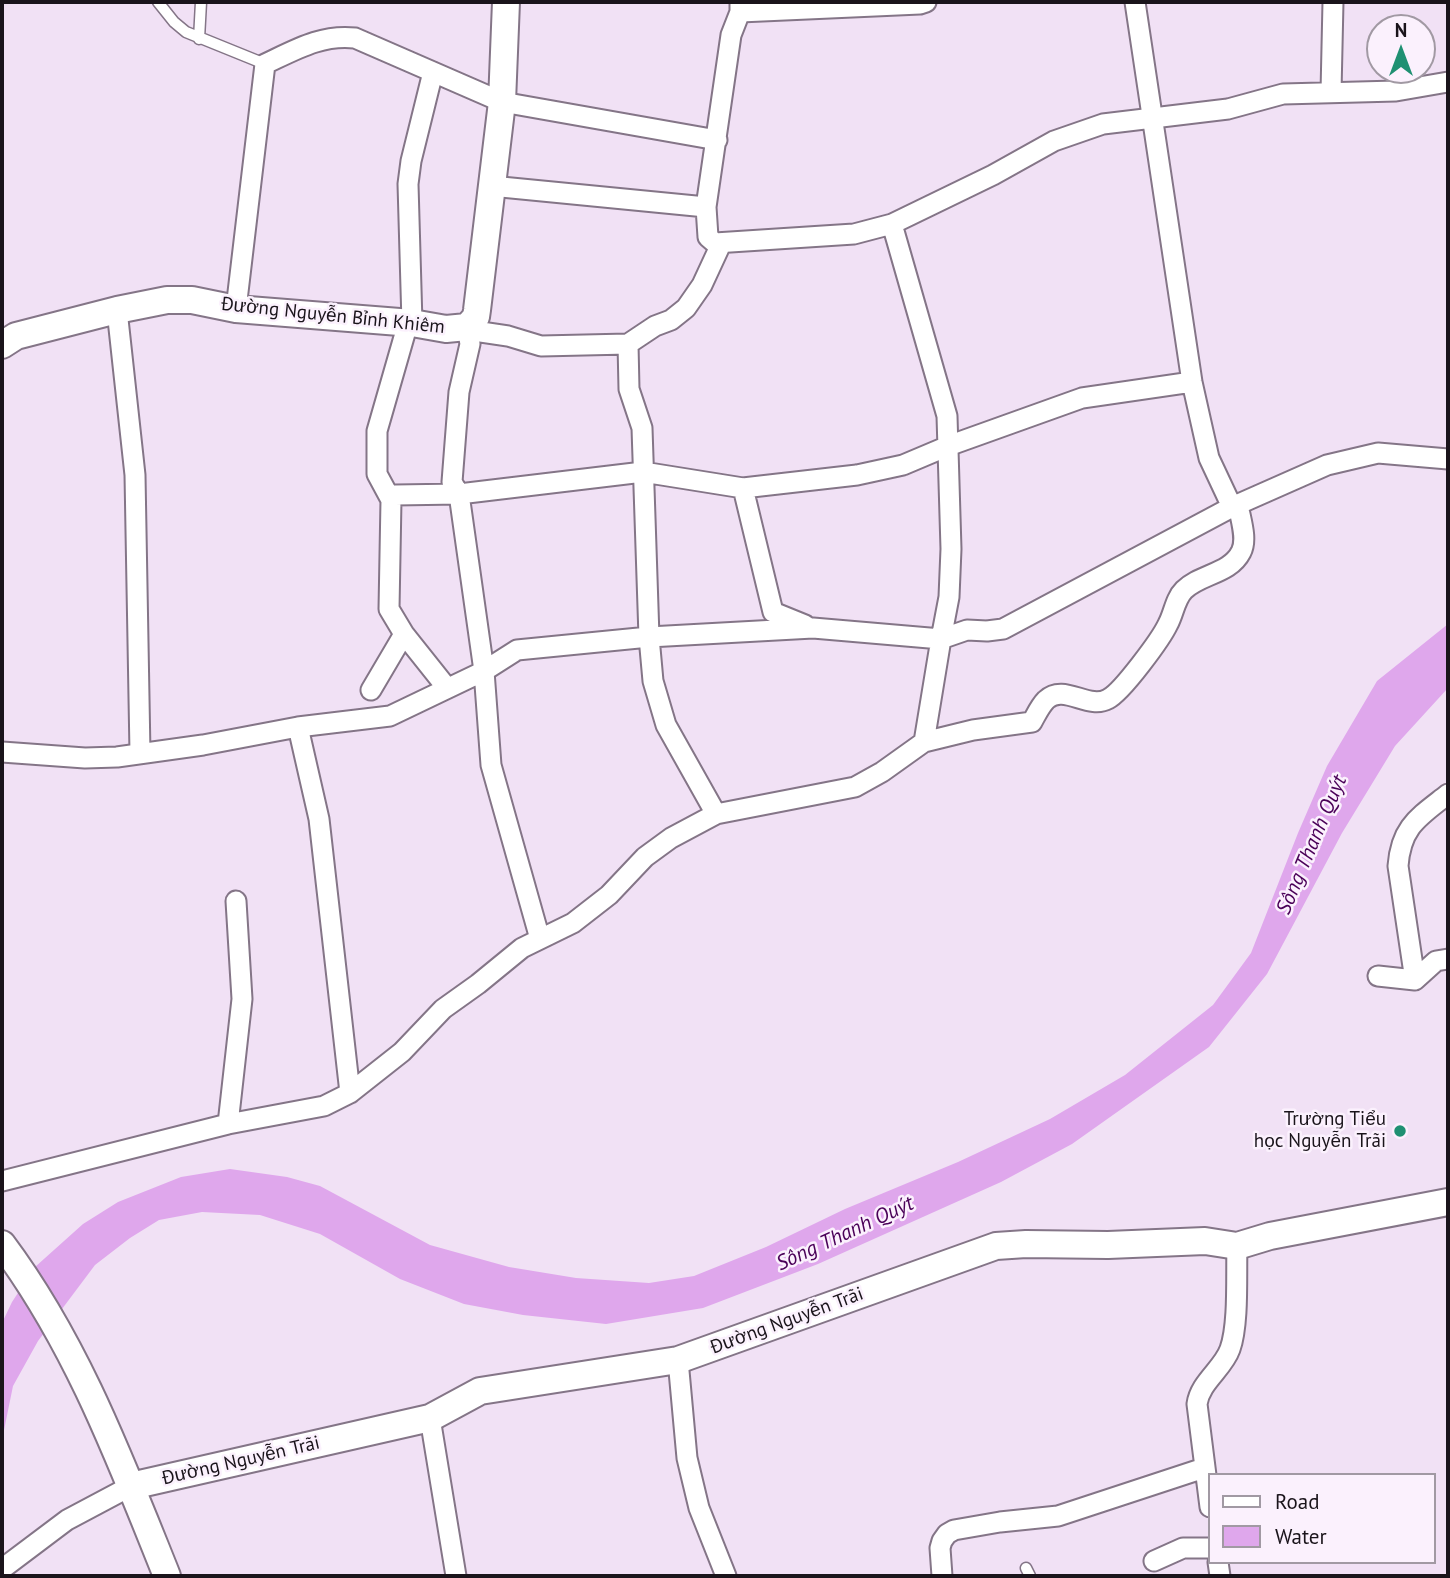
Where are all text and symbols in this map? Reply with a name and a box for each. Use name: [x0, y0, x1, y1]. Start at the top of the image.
north arrow: [1366, 14, 1436, 84]
text: N: [1395, 18, 1407, 42]
street label: Đường Nguyễn Bỉnh Khiêm: [220, 293, 446, 339]
water label: Sông Thanh Quýt: [1271, 772, 1353, 918]
place label: Trường Tiểu học Nguyễn Trãi: [1254, 1109, 1386, 1153]
marker: Trường Tiểu học Nguyễn Trãi: [1392, 1123, 1408, 1139]
water label: Sông Thanh Quýt: [772, 1191, 918, 1277]
street label: Đường Nguyễn Trãi: [707, 1283, 867, 1359]
street label: Đường Nguyễn Trãi: [160, 1432, 322, 1490]
legend: [1208, 1473, 1436, 1564]
text: Road: [1275, 1488, 1319, 1515]
text: Water: [1275, 1523, 1327, 1550]

